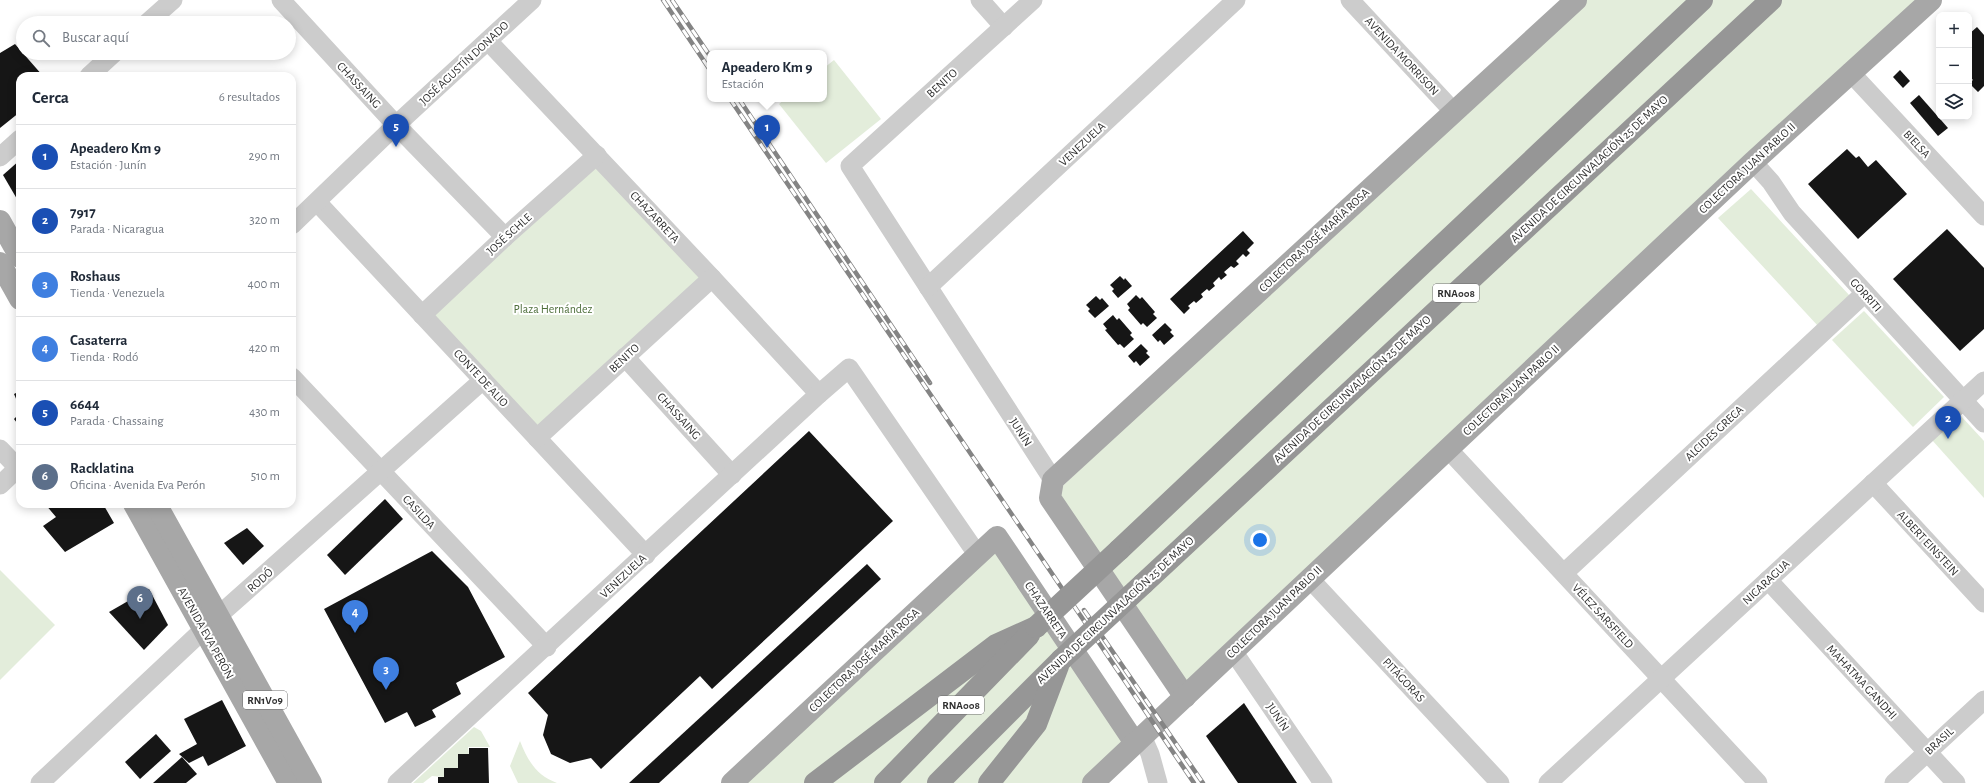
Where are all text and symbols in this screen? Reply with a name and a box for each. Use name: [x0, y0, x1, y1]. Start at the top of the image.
map controls: [1936, 12, 1972, 120]
button: +: [1936, 12, 1972, 48]
street label: AVENIDA MORRISON: [1363, 15, 1441, 97]
search box: [16, 16, 296, 60]
street label: JOSÉ AGUSTÍN DONADO: [417, 18, 511, 107]
icon: search: [30, 27, 52, 49]
text: Buscar aquí: [62, 30, 129, 45]
button: −: [1936, 48, 1972, 84]
popup: [707, 50, 827, 102]
street label: CHASSAING: [335, 60, 383, 110]
text: Apeadero Km 9: [722, 60, 812, 75]
street label: BENITO: [924, 66, 960, 100]
text: Estación: [722, 78, 764, 91]
button: layers: [1936, 84, 1972, 120]
text: Cerca: [32, 89, 69, 106]
text: 6 resultados: [219, 91, 280, 104]
street label: AVENIDA DE CIRCUNVALACIÓN 25 DE MAYO: [1507, 92, 1670, 245]
pin: 5: [383, 114, 409, 147]
pin: 1: [754, 115, 780, 148]
street label: VENEZUELA: [1057, 120, 1107, 168]
street label: COLECTORA JUAN PABLO II: [1696, 120, 1798, 216]
street label: BIELSA: [1901, 128, 1933, 160]
text: Apeadero Km 9: [70, 141, 161, 156]
text: 1: [43, 150, 47, 163]
text: 290 m: [249, 150, 280, 163]
text: Estación · Junín: [70, 159, 147, 172]
street label: COLECTORA JOSÉ MARÍA ROSA: [1256, 185, 1371, 294]
street label: CHAZARRETA: [628, 189, 682, 245]
text: 7917: [70, 205, 96, 220]
street label: JOSÉ SCHLE: [484, 210, 534, 257]
text: 2: [42, 214, 48, 227]
text: 320 m: [249, 214, 280, 227]
text: Parada · Nicaragua: [70, 223, 164, 236]
text: Roshaus: [70, 269, 120, 284]
street label: GORRITI: [1848, 276, 1884, 314]
text: 3: [42, 278, 48, 291]
text: 400 m: [247, 278, 280, 291]
road number: RNA008: [1433, 284, 1479, 302]
text: Tienda · Venezuela: [70, 287, 165, 300]
park label: Plaza Hernández: [513, 303, 593, 315]
street label: AVENIDA DE CIRCUNVALACIÓN 25 DE MAYO: [1270, 312, 1433, 465]
text: Casaterra: [70, 333, 128, 348]
street label: BENITO: [607, 341, 642, 375]
text: 4: [42, 342, 48, 355]
text: 420 m: [248, 342, 280, 355]
street label: COLECTORA JUAN PABLO II: [1460, 342, 1562, 438]
street label: CONTE DE ALIO: [452, 347, 511, 409]
text: Tienda · Rodó: [70, 351, 138, 364]
street label: CHASSAING: [655, 390, 703, 442]
text: 6644: [70, 397, 100, 412]
street label: ALCIDES GRECA: [1683, 403, 1745, 463]
text: 5: [42, 406, 48, 419]
text: 430 m: [249, 406, 280, 419]
pin: 2: [1935, 406, 1961, 439]
text: Parada · Chassaing: [70, 415, 164, 428]
street label: JUNÍN: [1008, 415, 1035, 448]
text: Racklatina: [70, 461, 134, 476]
text: 6: [42, 470, 48, 483]
text: 510 m: [251, 470, 280, 483]
text: Oficina · Avenida Eva Perón: [70, 479, 206, 492]
street label: CASILDA: [400, 493, 438, 531]
street label: ALBERT EINSTEIN: [1895, 508, 1961, 578]
your location: [1250, 530, 1270, 550]
street label: AVENIDA DE CIRCUNVALACIÓN 25 DE MAYO: [1033, 533, 1196, 686]
street label: VENEZUELA: [598, 552, 648, 600]
street label: NICARAGUA: [1740, 557, 1792, 607]
street label: COLECTORA JUAN PABLO II: [1224, 564, 1324, 660]
street label: RODÓ: [244, 565, 275, 594]
street label: CHAZARRETA: [1023, 579, 1069, 641]
street label: VÉLEZ SARSFIELD: [1570, 581, 1637, 651]
street label: AVENIDA EVA PERÓN: [176, 585, 237, 681]
pin: 6: [127, 586, 153, 619]
pin: 4: [342, 600, 368, 633]
street label: COLECTORA JOSÉ MARÍA ROSA: [806, 605, 921, 714]
street label: MAHATMA GANDHI: [1825, 643, 1899, 721]
street label: PITÁGORAS: [1381, 655, 1428, 705]
pin: 3: [373, 657, 399, 690]
road number: RN1V09: [243, 691, 287, 709]
road number: RNA008: [938, 696, 984, 714]
street label: JUNÍN: [1264, 700, 1292, 733]
street label: BRASIL: [1923, 725, 1955, 757]

